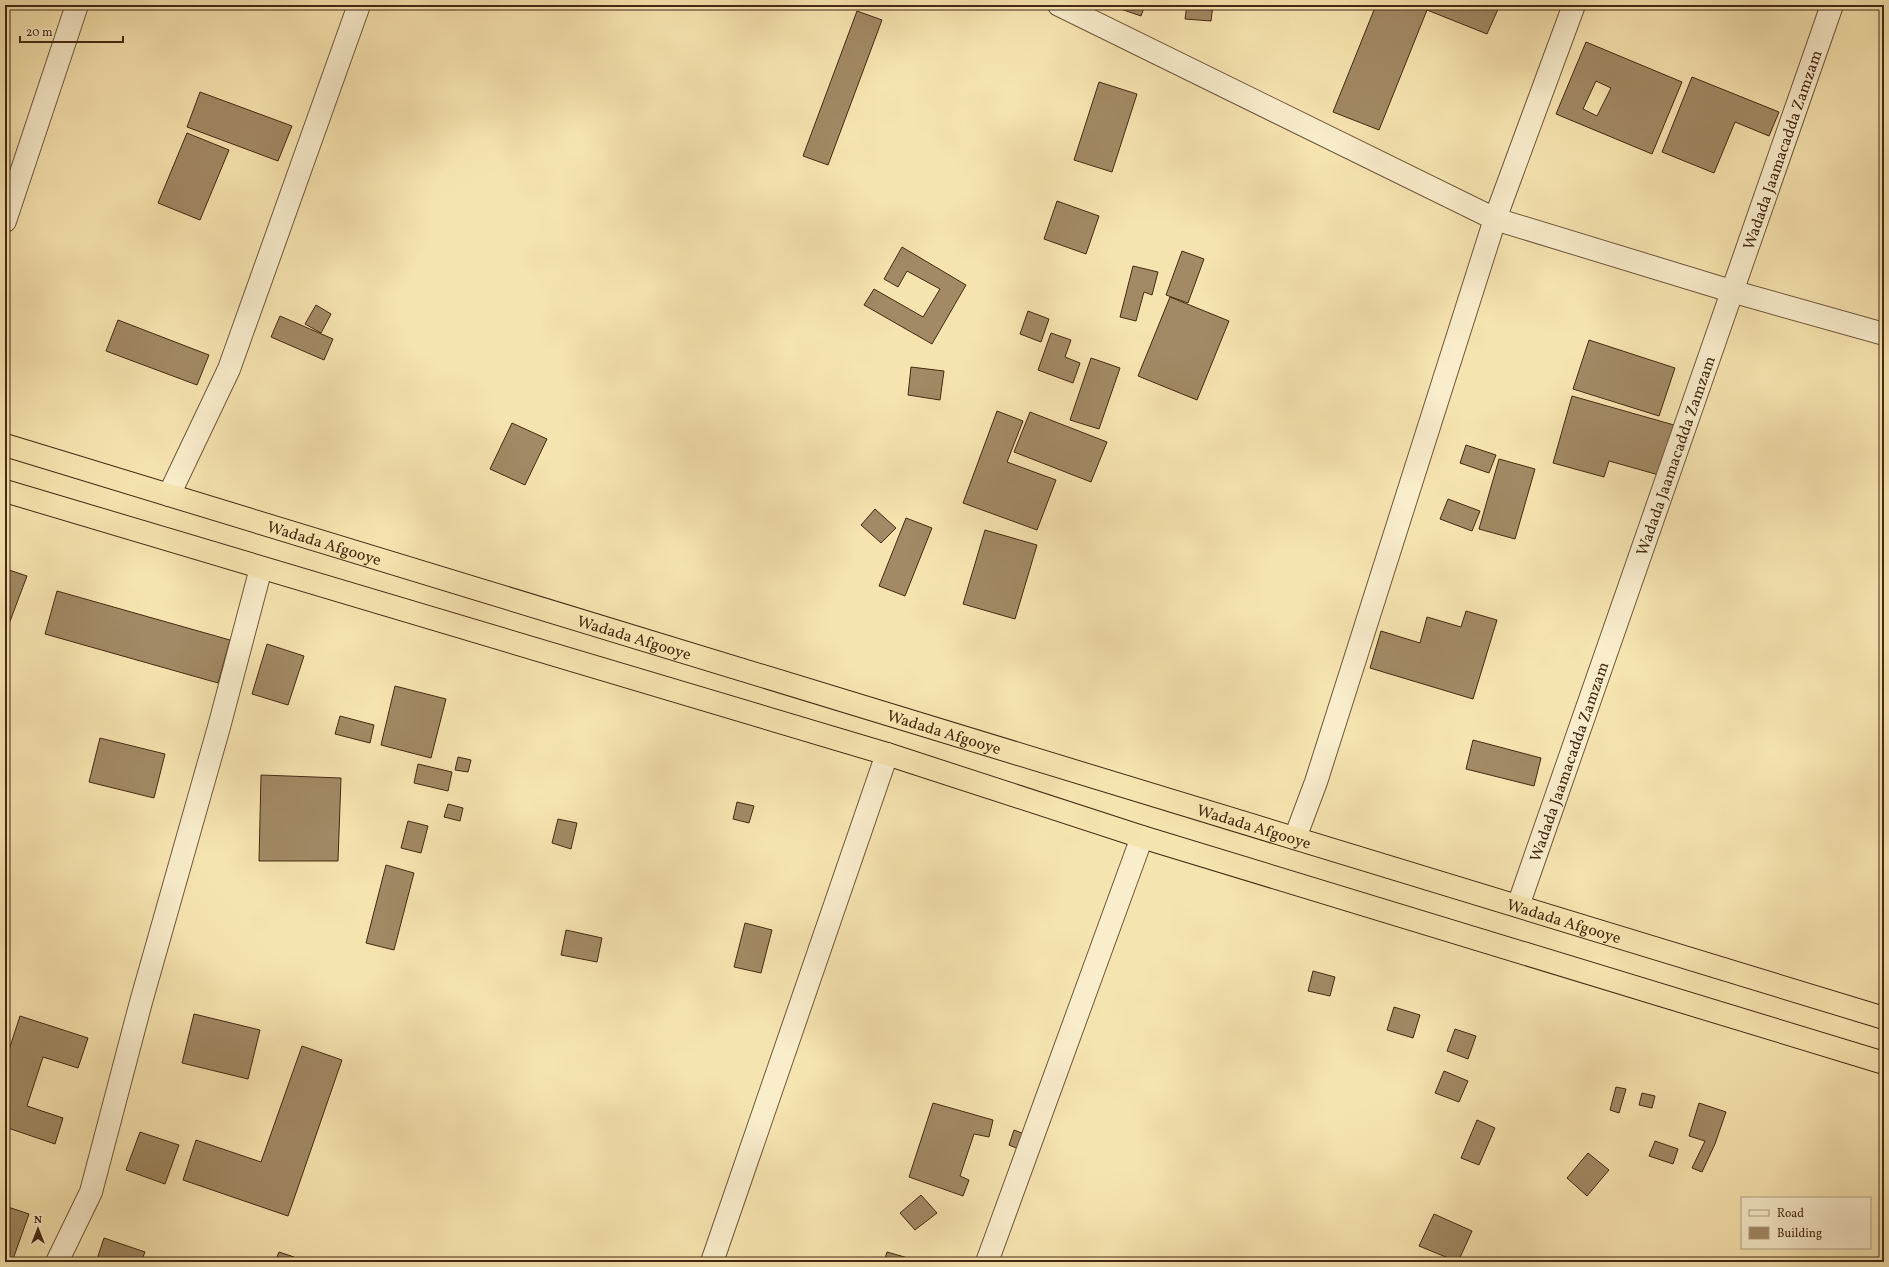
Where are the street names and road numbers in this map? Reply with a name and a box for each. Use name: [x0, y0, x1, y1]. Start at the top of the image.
street label: Wadada Jaamacadda Zamzam: [1739, 47, 1828, 253]
street label: Wadada Jaamacadda Zamzam: [1632, 353, 1722, 559]
street label: Wadada Afgooye: [264, 517, 384, 572]
street label: Wadada Afgooye: [574, 611, 694, 667]
street label: Wadada Jaamacadda Zamzam: [1525, 659, 1615, 865]
street label: Wadada Afgooye: [884, 706, 1004, 761]
street label: Wadada Afgooye: [1194, 800, 1313, 856]
street label: Wadada Afgooye: [1504, 895, 1623, 950]

